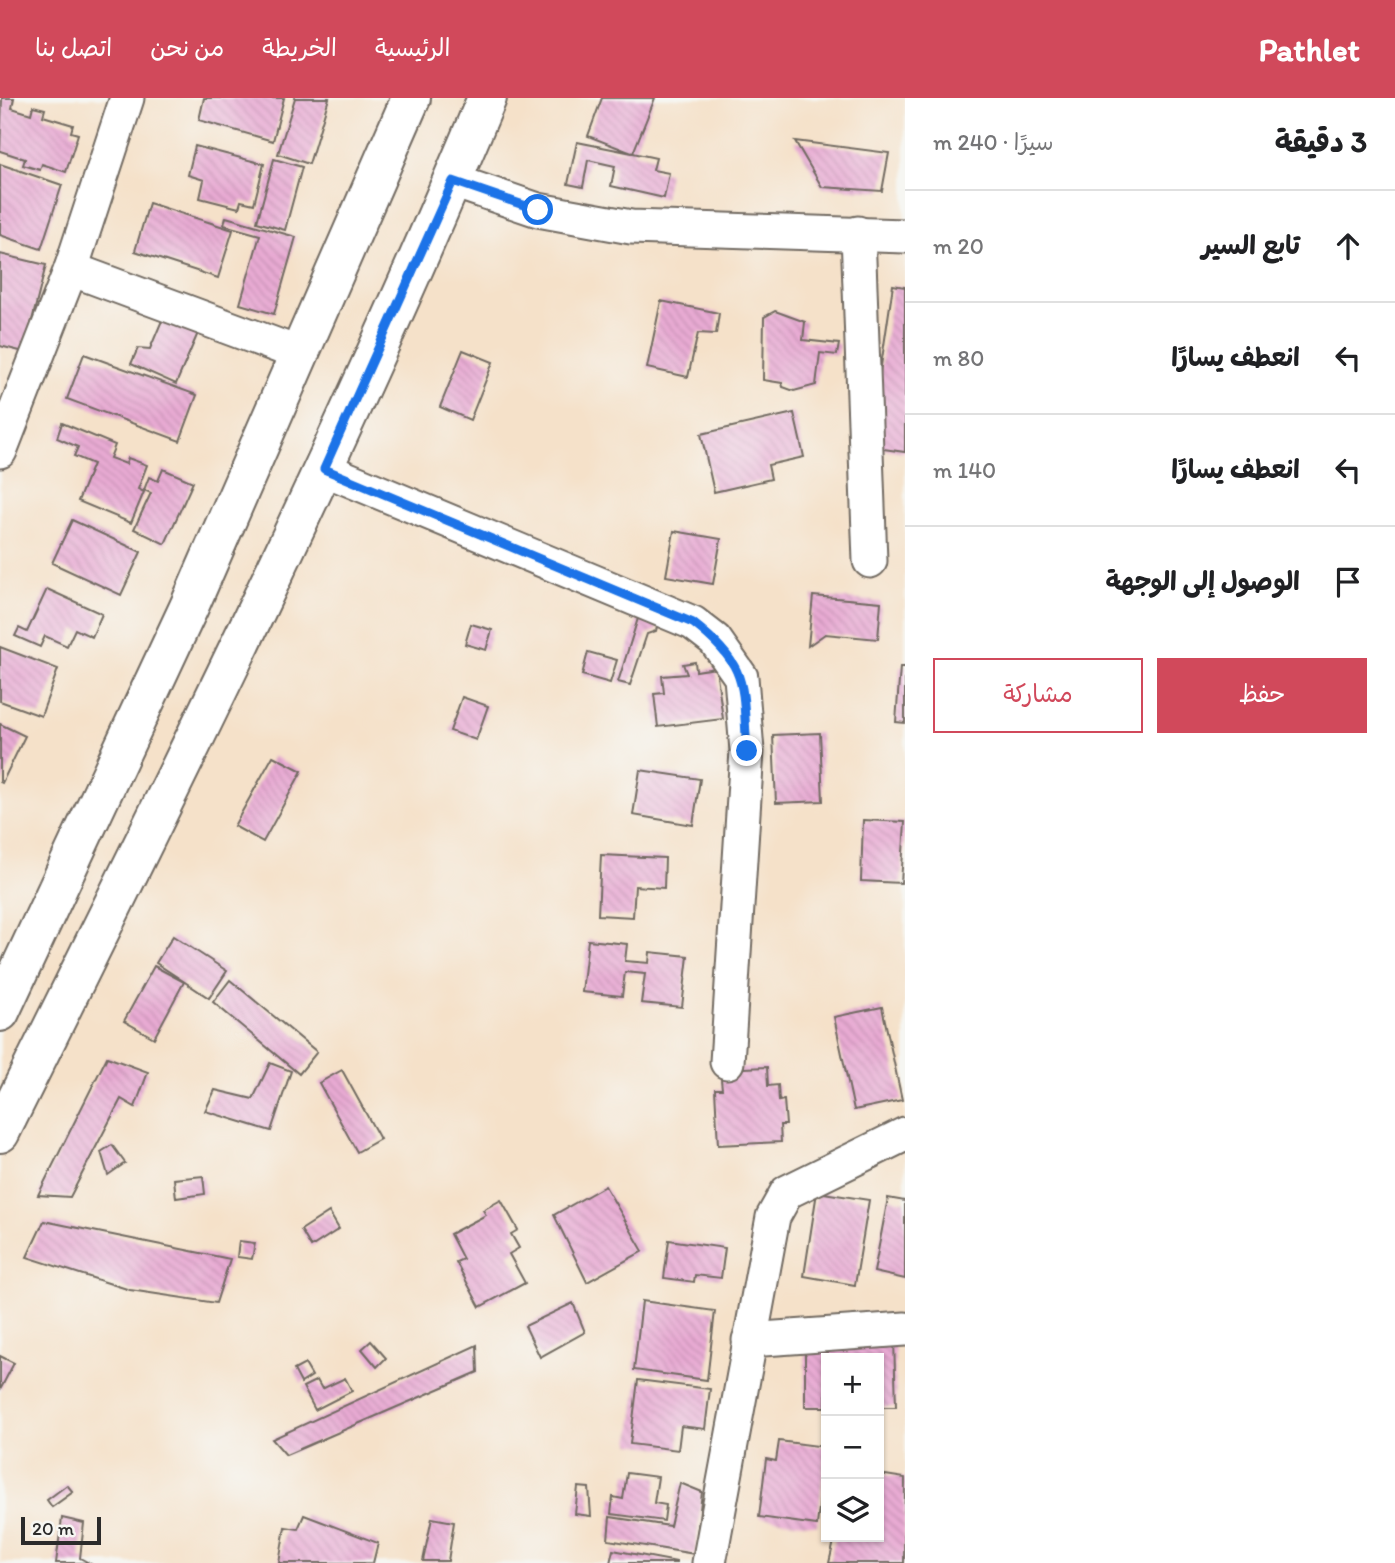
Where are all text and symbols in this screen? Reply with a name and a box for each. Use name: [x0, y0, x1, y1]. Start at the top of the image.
text: Pathlet: [1258, 30, 1360, 69]
text: اتصل بنا: [35, 33, 112, 62]
text: من نحن: [150, 33, 224, 62]
text: الخريطة: [262, 33, 337, 62]
text: الرئيسية: [375, 33, 450, 62]
text: 3 دقيقة: [1275, 123, 1367, 160]
text: سيرًا · 240 m: [933, 128, 1054, 156]
route start: [522, 194, 553, 225]
icon: ahead: [1329, 227, 1367, 265]
text: تابع السير: [1202, 229, 1300, 261]
text: 20 m: [933, 232, 984, 260]
icon: left: [1329, 339, 1367, 377]
text: انعطف يسارًا: [1171, 341, 1300, 373]
text: 80 m: [933, 344, 984, 372]
icon: left: [1329, 451, 1367, 489]
text: انعطف يسارًا: [1171, 453, 1300, 485]
text: 140 m: [933, 456, 996, 484]
icon: arrive: [1329, 563, 1367, 601]
text: الوصول إلى الوجهة: [1106, 565, 1300, 597]
button: مشاركة: [933, 658, 1143, 733]
button: حفظ: [1157, 658, 1367, 733]
route end: [731, 735, 762, 766]
map controls: [821, 1353, 884, 1542]
button: +: [821, 1353, 884, 1416]
button: −: [821, 1416, 884, 1479]
button: layers: [821, 1479, 884, 1542]
scale bar: [21, 1514, 102, 1546]
text: 20 m: [32, 1517, 74, 1540]

